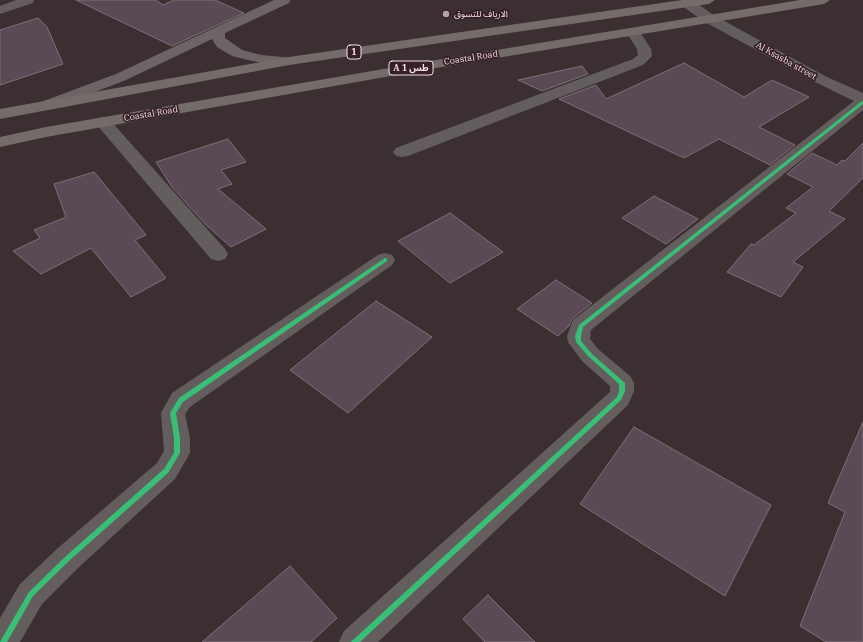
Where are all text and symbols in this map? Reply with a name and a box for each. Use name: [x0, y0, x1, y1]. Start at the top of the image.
marker: الارياف للتسوق: [441, 9, 451, 19]
place label: الارياف للتسوق: [454, 9, 508, 19]
street label: Al Ksasba street: [754, 40, 818, 82]
road number: 1: [347, 45, 361, 59]
street label: Coastal Road: [443, 48, 499, 68]
road number: A 1 طس: [389, 61, 433, 75]
street label: Coastal Road: [123, 104, 179, 124]

